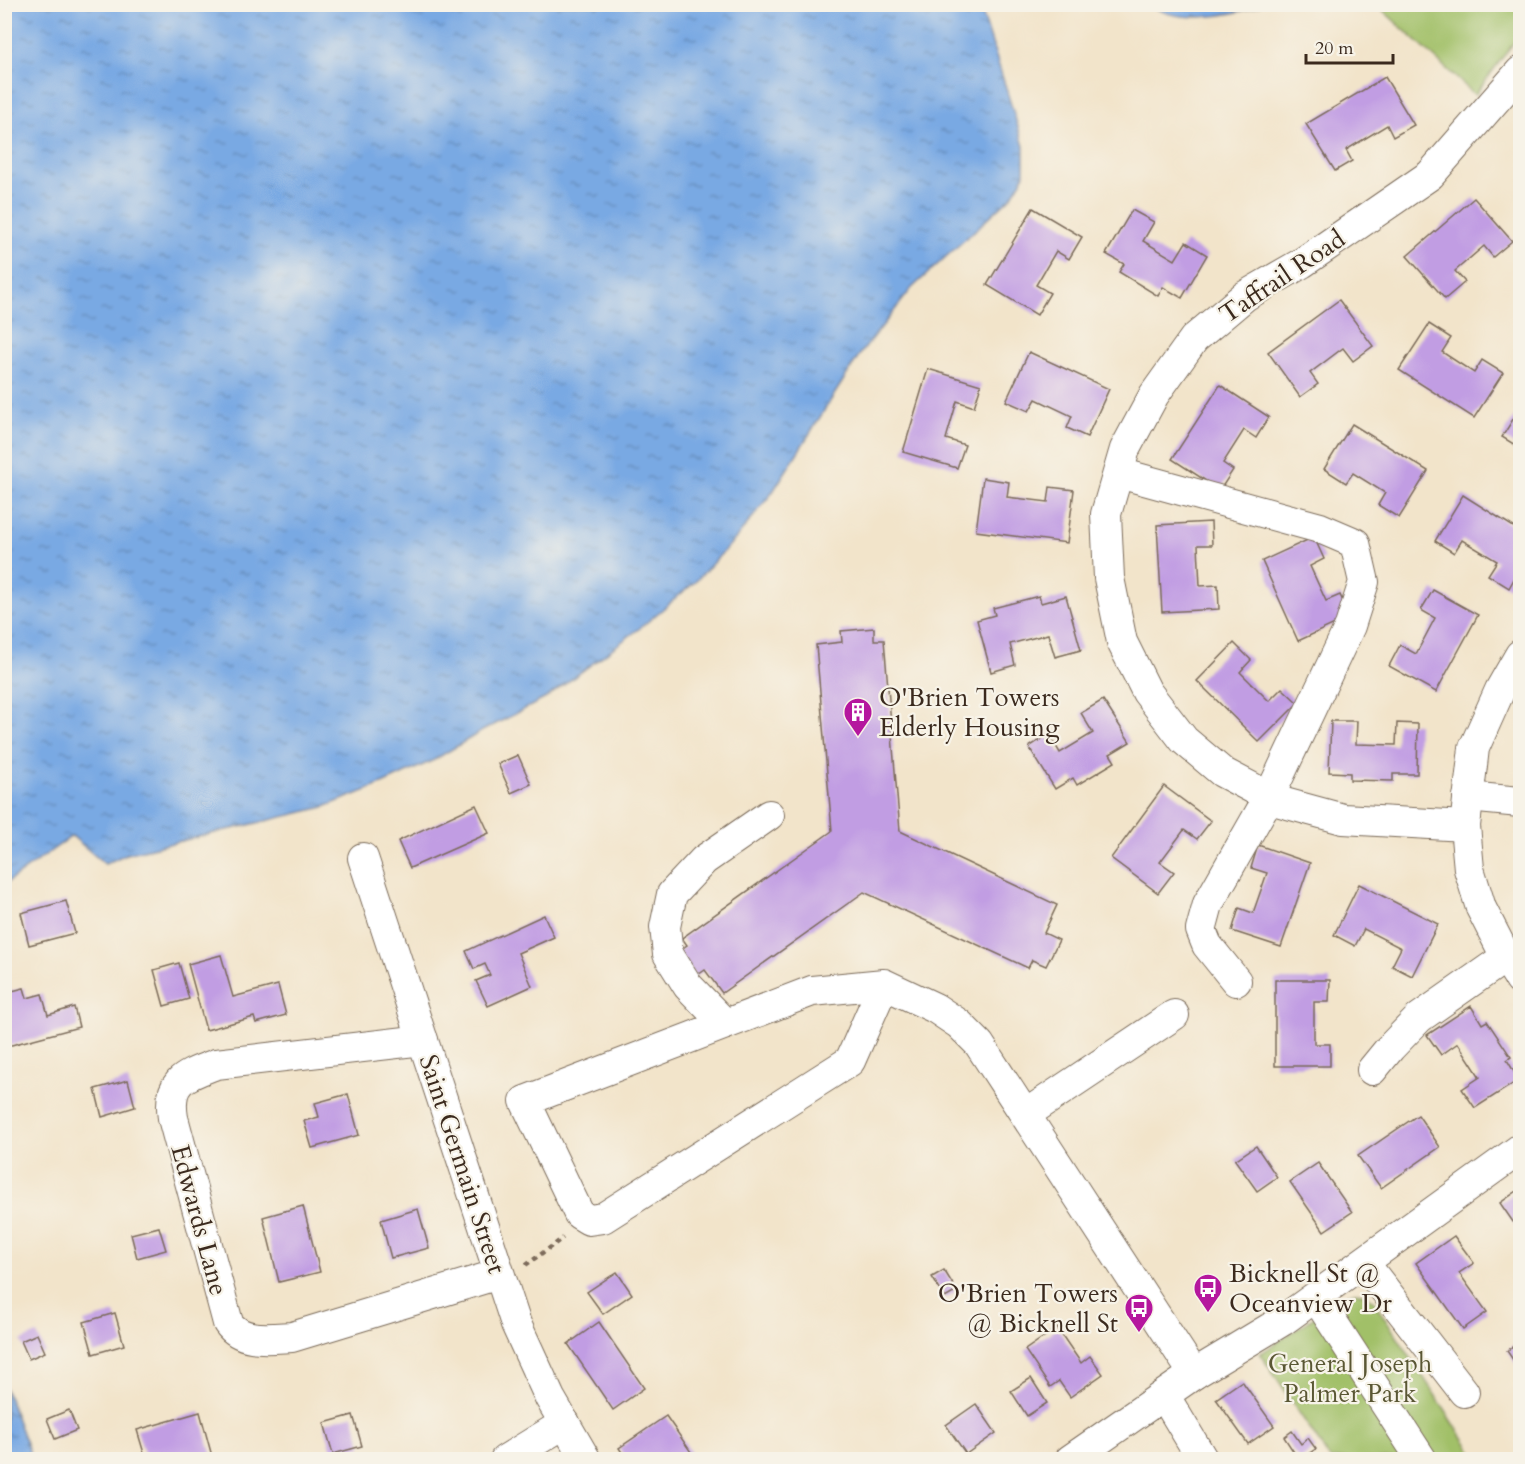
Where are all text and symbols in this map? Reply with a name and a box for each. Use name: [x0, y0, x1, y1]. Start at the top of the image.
scale bar: [1306, 27, 1393, 65]
text: 20 m: [1315, 36, 1354, 61]
street label: Taffrail Road: [1213, 221, 1352, 331]
place label: O'Brien Towers Elderly Housing: [879, 680, 1060, 745]
building icon: O'Brien Towers Elderly Housing: [842, 696, 874, 738]
street label: Saint Germain Street: [411, 1050, 514, 1278]
street label: Edwards Lane: [163, 1141, 236, 1299]
place label: Bicknell St @ Oceanview Dr: [1229, 1256, 1392, 1321]
bus stop icon: Bicknell St @ Oceanview Dr: [1192, 1272, 1224, 1314]
place label: O'Brien Towers @ Bicknell St: [938, 1276, 1118, 1341]
bus stop icon: O'Brien Towers @ Bicknell St: [1123, 1292, 1155, 1334]
park label: General Joseph Palmer Park: [1268, 1346, 1432, 1411]

